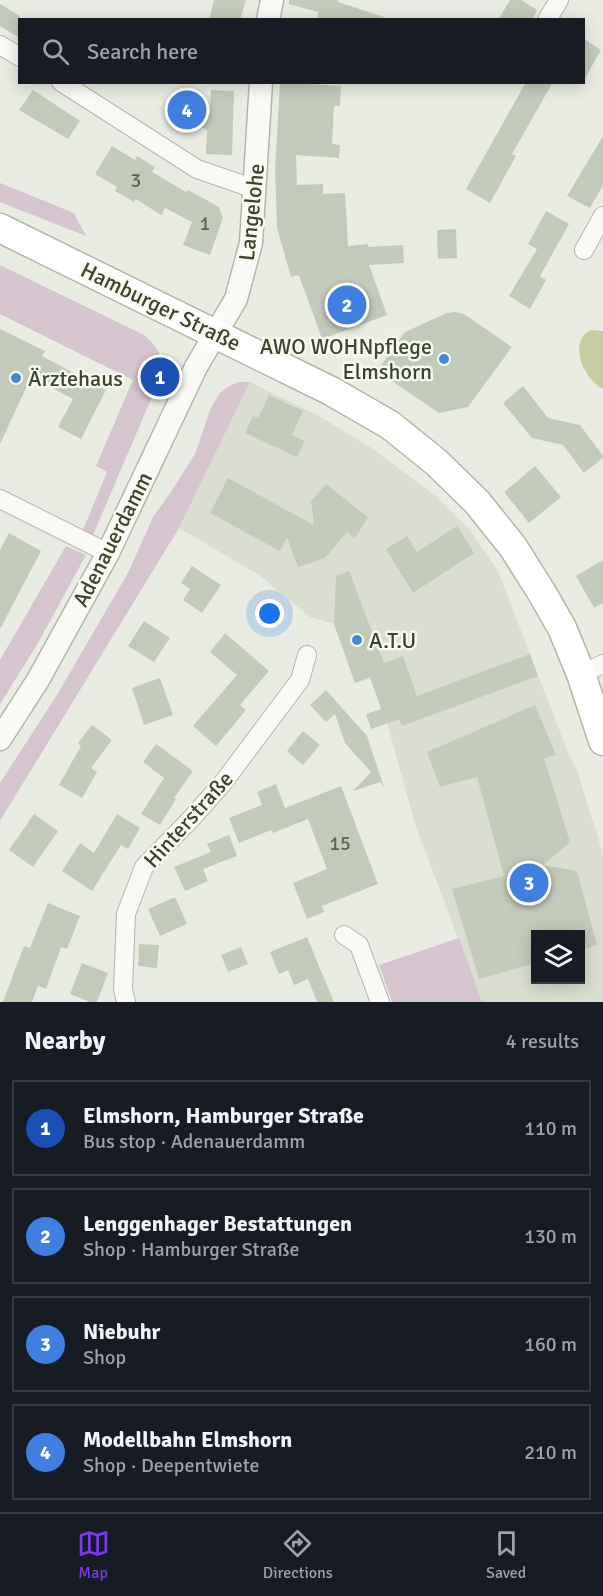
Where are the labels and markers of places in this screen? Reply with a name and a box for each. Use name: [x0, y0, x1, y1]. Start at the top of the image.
pin: 4: [168, 88, 207, 132]
pin: 2: [328, 282, 366, 328]
place label: AWO WOHNpflege Elmshorn: [260, 333, 432, 385]
marker: AWO WOHNpflege Elmshorn: [437, 352, 451, 366]
pin: 1: [140, 354, 180, 400]
place label: Ärztehaus: [28, 365, 123, 392]
marker: Ärztehaus: [9, 371, 23, 385]
place label: A.T.U: [369, 627, 416, 654]
marker: A.T.U: [350, 633, 364, 647]
pin: 3: [510, 860, 548, 906]

